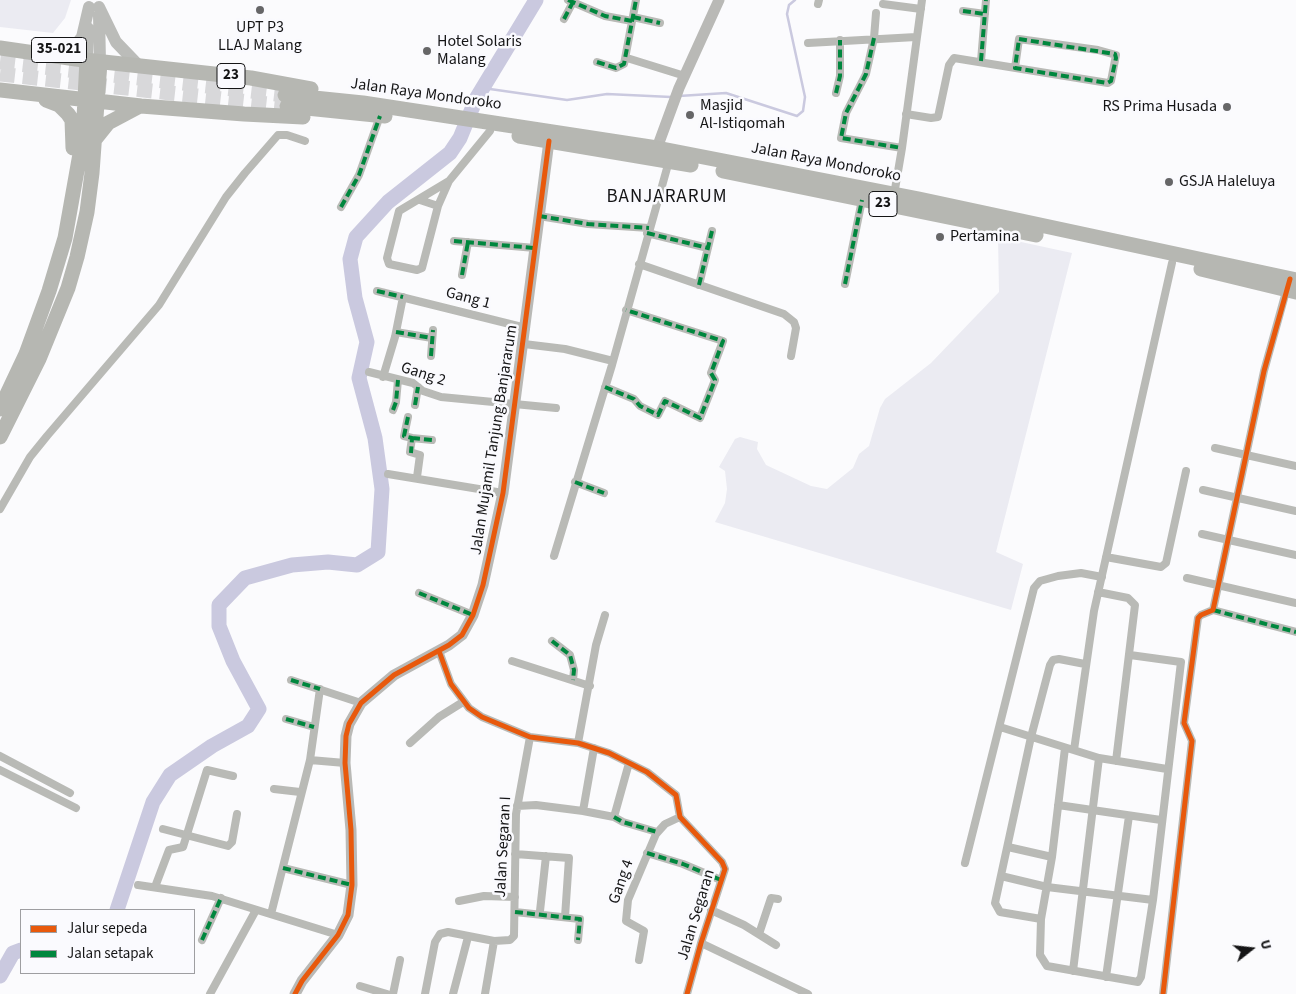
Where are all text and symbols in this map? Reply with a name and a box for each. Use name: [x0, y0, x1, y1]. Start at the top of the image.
marker: UPT P3 LLAJ Malang: [254, 4, 266, 16]
place label: UPT P3 LLAJ Malang: [218, 18, 302, 56]
place label: Hotel Solaris Malang: [437, 32, 522, 70]
road number: 35-021: [32, 38, 86, 62]
marker: Hotel Solaris Malang: [421, 45, 433, 57]
road number: 23: [217, 64, 245, 88]
street label: Jalan Raya Mondoroko: [349, 75, 503, 115]
place label: Masjid Al-Istiqomah: [700, 96, 785, 134]
place label: RS Prima Husada: [1102, 97, 1217, 117]
marker: RS Prima Husada: [1221, 101, 1233, 113]
marker: Masjid Al-Istiqomah: [684, 109, 696, 121]
street label: Jalan Raya Mondoroko: [749, 139, 903, 187]
place label: GSJA Haleluya: [1179, 172, 1275, 192]
marker: GSJA Haleluya: [1163, 176, 1175, 188]
district label: BANJARARUM: [605, 187, 729, 209]
road number: 23: [869, 192, 897, 216]
place label: Pertamina: [950, 227, 1019, 247]
marker: Pertamina: [934, 231, 946, 243]
street label: Gang 1: [443, 284, 493, 314]
street label: Jalan Mujamil Tanjung Banjararum: [467, 324, 523, 556]
street label: Gang 2: [398, 359, 448, 391]
street label: Jalan Segaran I: [492, 796, 516, 898]
street label: Gang 4: [605, 857, 639, 907]
street label: Jalan Segaran: [674, 867, 720, 963]
legend: [20, 909, 195, 974]
text: Jalur sepeda: [67, 918, 147, 939]
north arrow: [1226, 924, 1276, 974]
text: U: [1255, 938, 1276, 952]
text: Jalan setapak: [67, 943, 153, 964]

